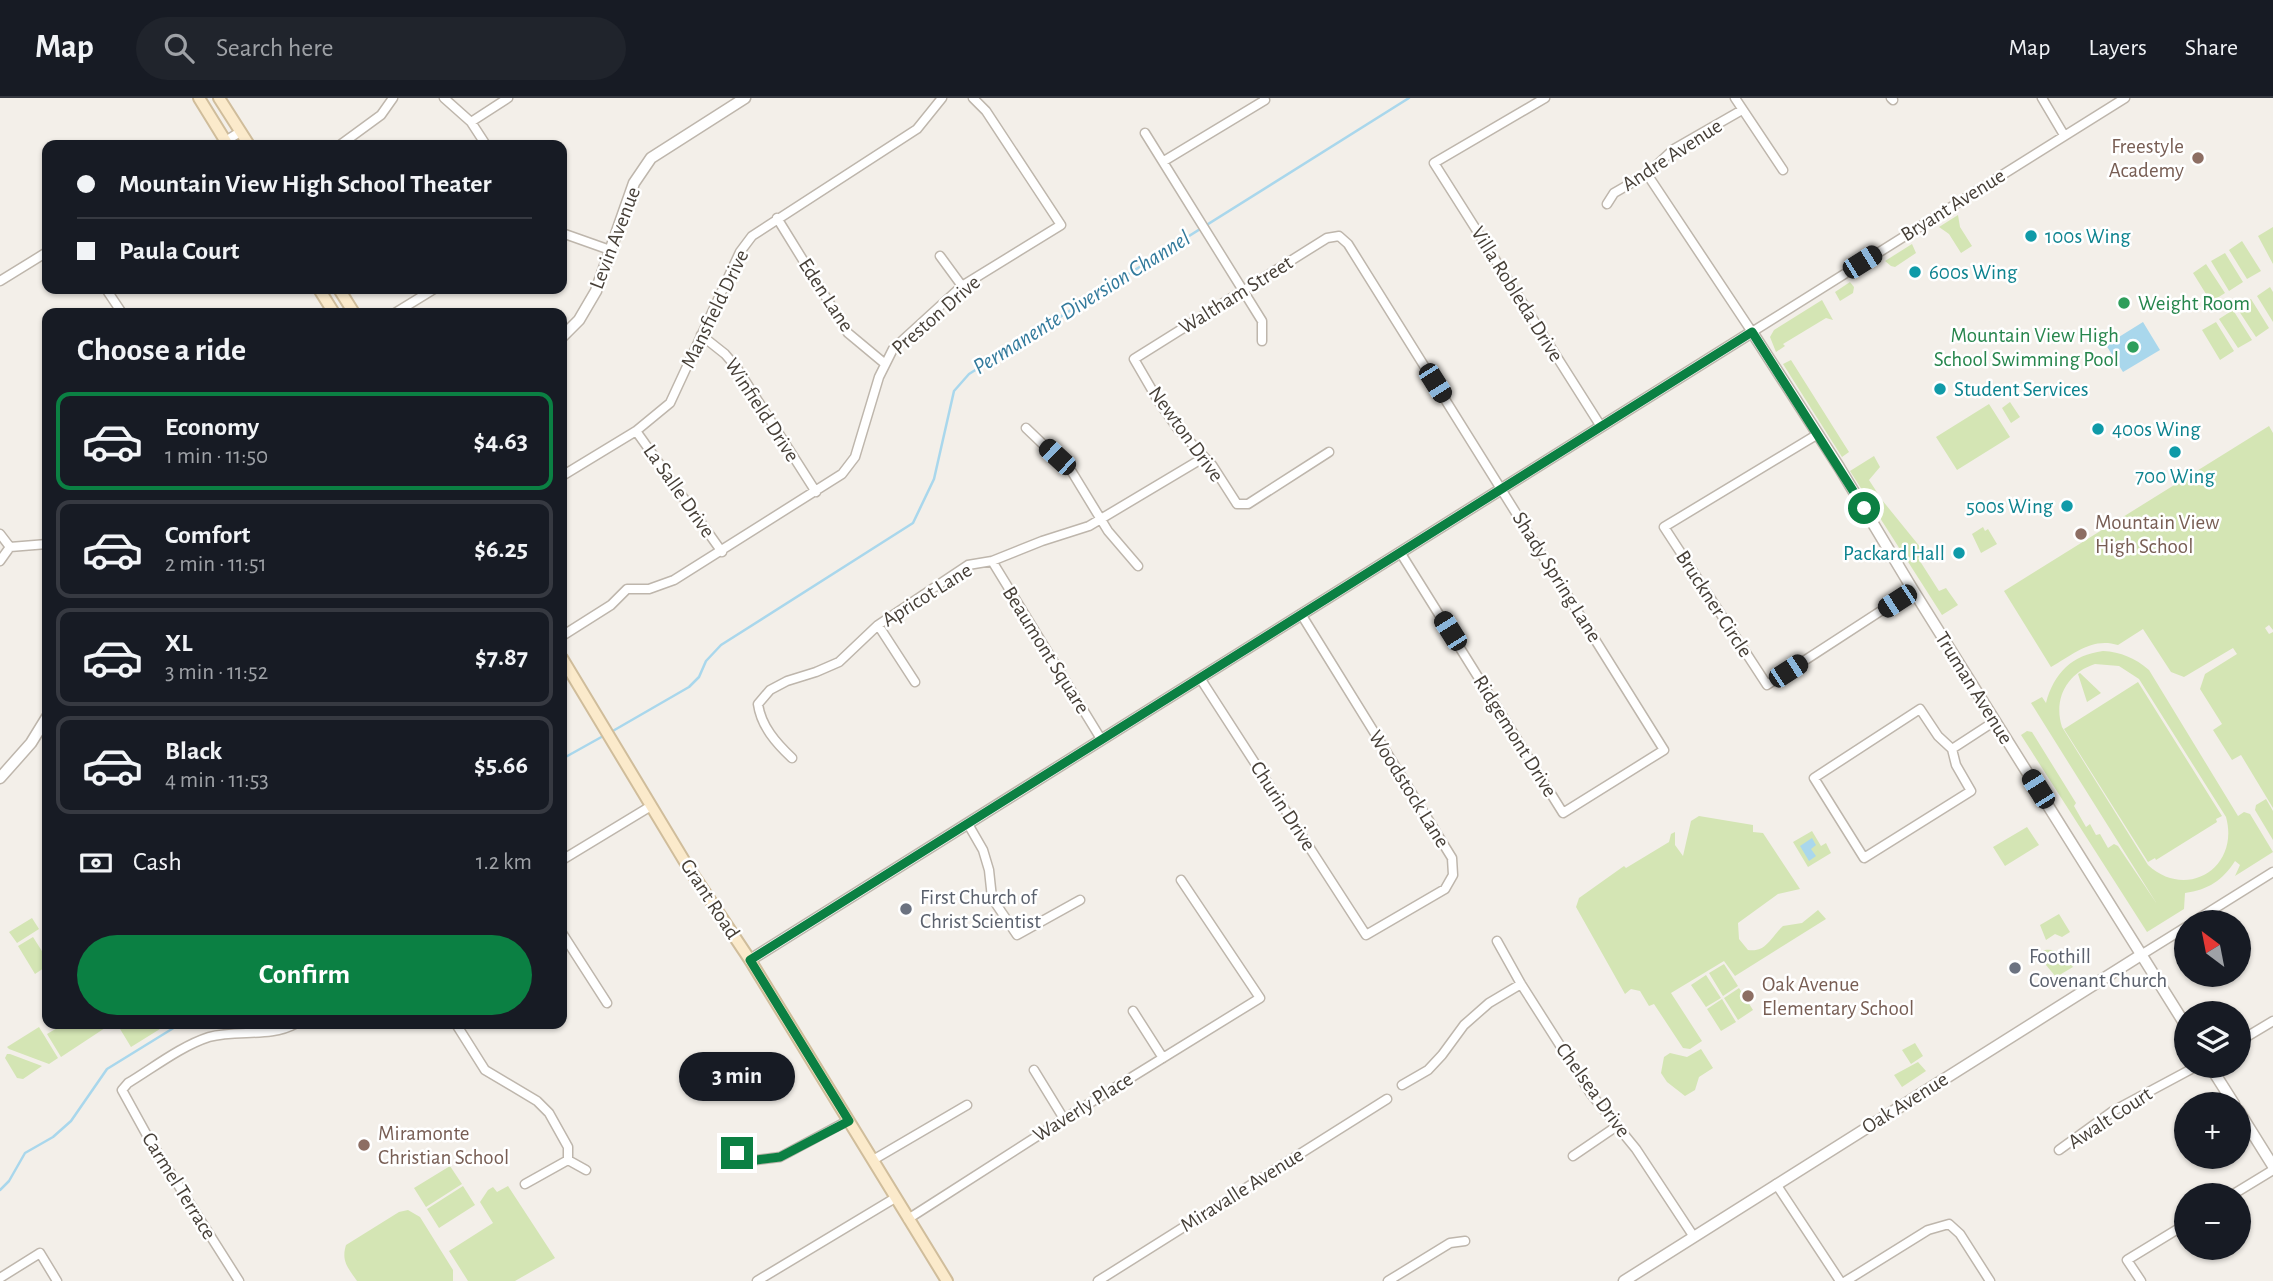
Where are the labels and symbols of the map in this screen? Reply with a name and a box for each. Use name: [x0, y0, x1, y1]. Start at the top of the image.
street label: Andre Avenue: [1618, 115, 1726, 195]
place label: Freestyle Academy: [2109, 136, 2184, 181]
marker: Freestyle Academy: [2190, 150, 2206, 166]
street label: Bryant Avenue: [1897, 165, 2009, 245]
street label: Levin Avenue: [586, 184, 644, 292]
street label: Villa Robleda Drive: [1467, 223, 1567, 365]
water label: Permanente Diversion Channel: [969, 226, 1195, 379]
place label: 100s Wing: [2045, 226, 2131, 247]
marker: 100s Wing: [2023, 228, 2039, 244]
car: [1839, 242, 1886, 282]
street label: Mansfield Drive: [677, 246, 753, 372]
street label: Waltham Street: [1176, 252, 1297, 338]
street label: Eden Lane: [795, 254, 857, 336]
place label: 600s Wing: [1929, 262, 2018, 283]
marker: 600s Wing: [1907, 264, 1923, 280]
street label: Preston Drive: [888, 271, 984, 359]
place label: Weight Room: [2138, 293, 2250, 314]
marker: Weight Room: [2116, 295, 2132, 311]
place label: Mountain View High School Swimming Pool: [1934, 325, 2119, 370]
marker: Mountain View High School Swimming Pool: [2125, 339, 2141, 355]
street label: Winfield Drive: [721, 354, 803, 466]
car: [1415, 360, 1456, 406]
place label: Student Services: [1954, 379, 2089, 400]
marker: Student Services: [1932, 381, 1948, 397]
street label: Newton Drive: [1145, 382, 1227, 486]
place label: 400s Wing: [2112, 419, 2201, 440]
marker: 400s Wing: [2090, 421, 2106, 437]
car: [1035, 435, 1080, 479]
street label: La Salle Drive: [639, 441, 719, 541]
marker: 700 Wing: [2167, 444, 2183, 460]
place label: 700 Wing: [2135, 466, 2215, 487]
route start: [1848, 492, 1880, 524]
place label: 500s Wing: [1966, 496, 2054, 517]
marker: 500s Wing: [2059, 498, 2075, 514]
street label: Shady Spring Lane: [1509, 508, 1605, 646]
place label: Mountain View High School: [2095, 512, 2219, 557]
marker: Mountain View High School: [2073, 526, 2089, 542]
place label: Packard Hall: [1843, 543, 1945, 564]
marker: Packard Hall: [1951, 545, 1967, 561]
street label: Bruckner Circle: [1672, 547, 1756, 661]
street label: Apricot Lane: [878, 559, 976, 631]
car: [1874, 581, 1921, 621]
street label: Beaumont Square: [998, 583, 1094, 717]
car: [1430, 608, 1471, 654]
street label: Truman Avenue: [1931, 628, 2017, 748]
car: [1765, 651, 1812, 691]
street label: Ridgemont Drive: [1469, 671, 1561, 801]
street label: Woodstock Lane: [1365, 727, 1453, 851]
street label: Churin Drive: [1246, 757, 1320, 855]
car: [2018, 766, 2059, 812]
street label: Grant Road: [676, 855, 744, 943]
place label: First Church of Christ Scientist: [920, 887, 1041, 932]
marker: First Church of Christ Scientist: [898, 901, 914, 917]
north arrow: [2174, 910, 2250, 987]
place label: Foothill Covenant Church: [2029, 946, 2167, 991]
marker: Foothill Covenant Church: [2007, 960, 2023, 976]
place label: Oak Avenue Elementary School: [1762, 974, 1914, 1019]
marker: Oak Avenue Elementary School: [1740, 988, 1756, 1004]
street label: Chelsea Drive: [1552, 1039, 1634, 1141]
callout: 3 min: [679, 1052, 795, 1100]
street label: Waverly Place: [1029, 1068, 1137, 1146]
street label: Oak Avenue: [1858, 1068, 1952, 1138]
street label: Awalt Court: [2064, 1083, 2156, 1153]
place label: Miramonte Christian School: [378, 1123, 509, 1168]
street label: Carmel Terrace: [138, 1129, 220, 1243]
marker: Miramonte Christian School: [356, 1137, 372, 1153]
route end: [721, 1137, 753, 1169]
street label: Miravalle Avenue: [1177, 1144, 1307, 1236]

